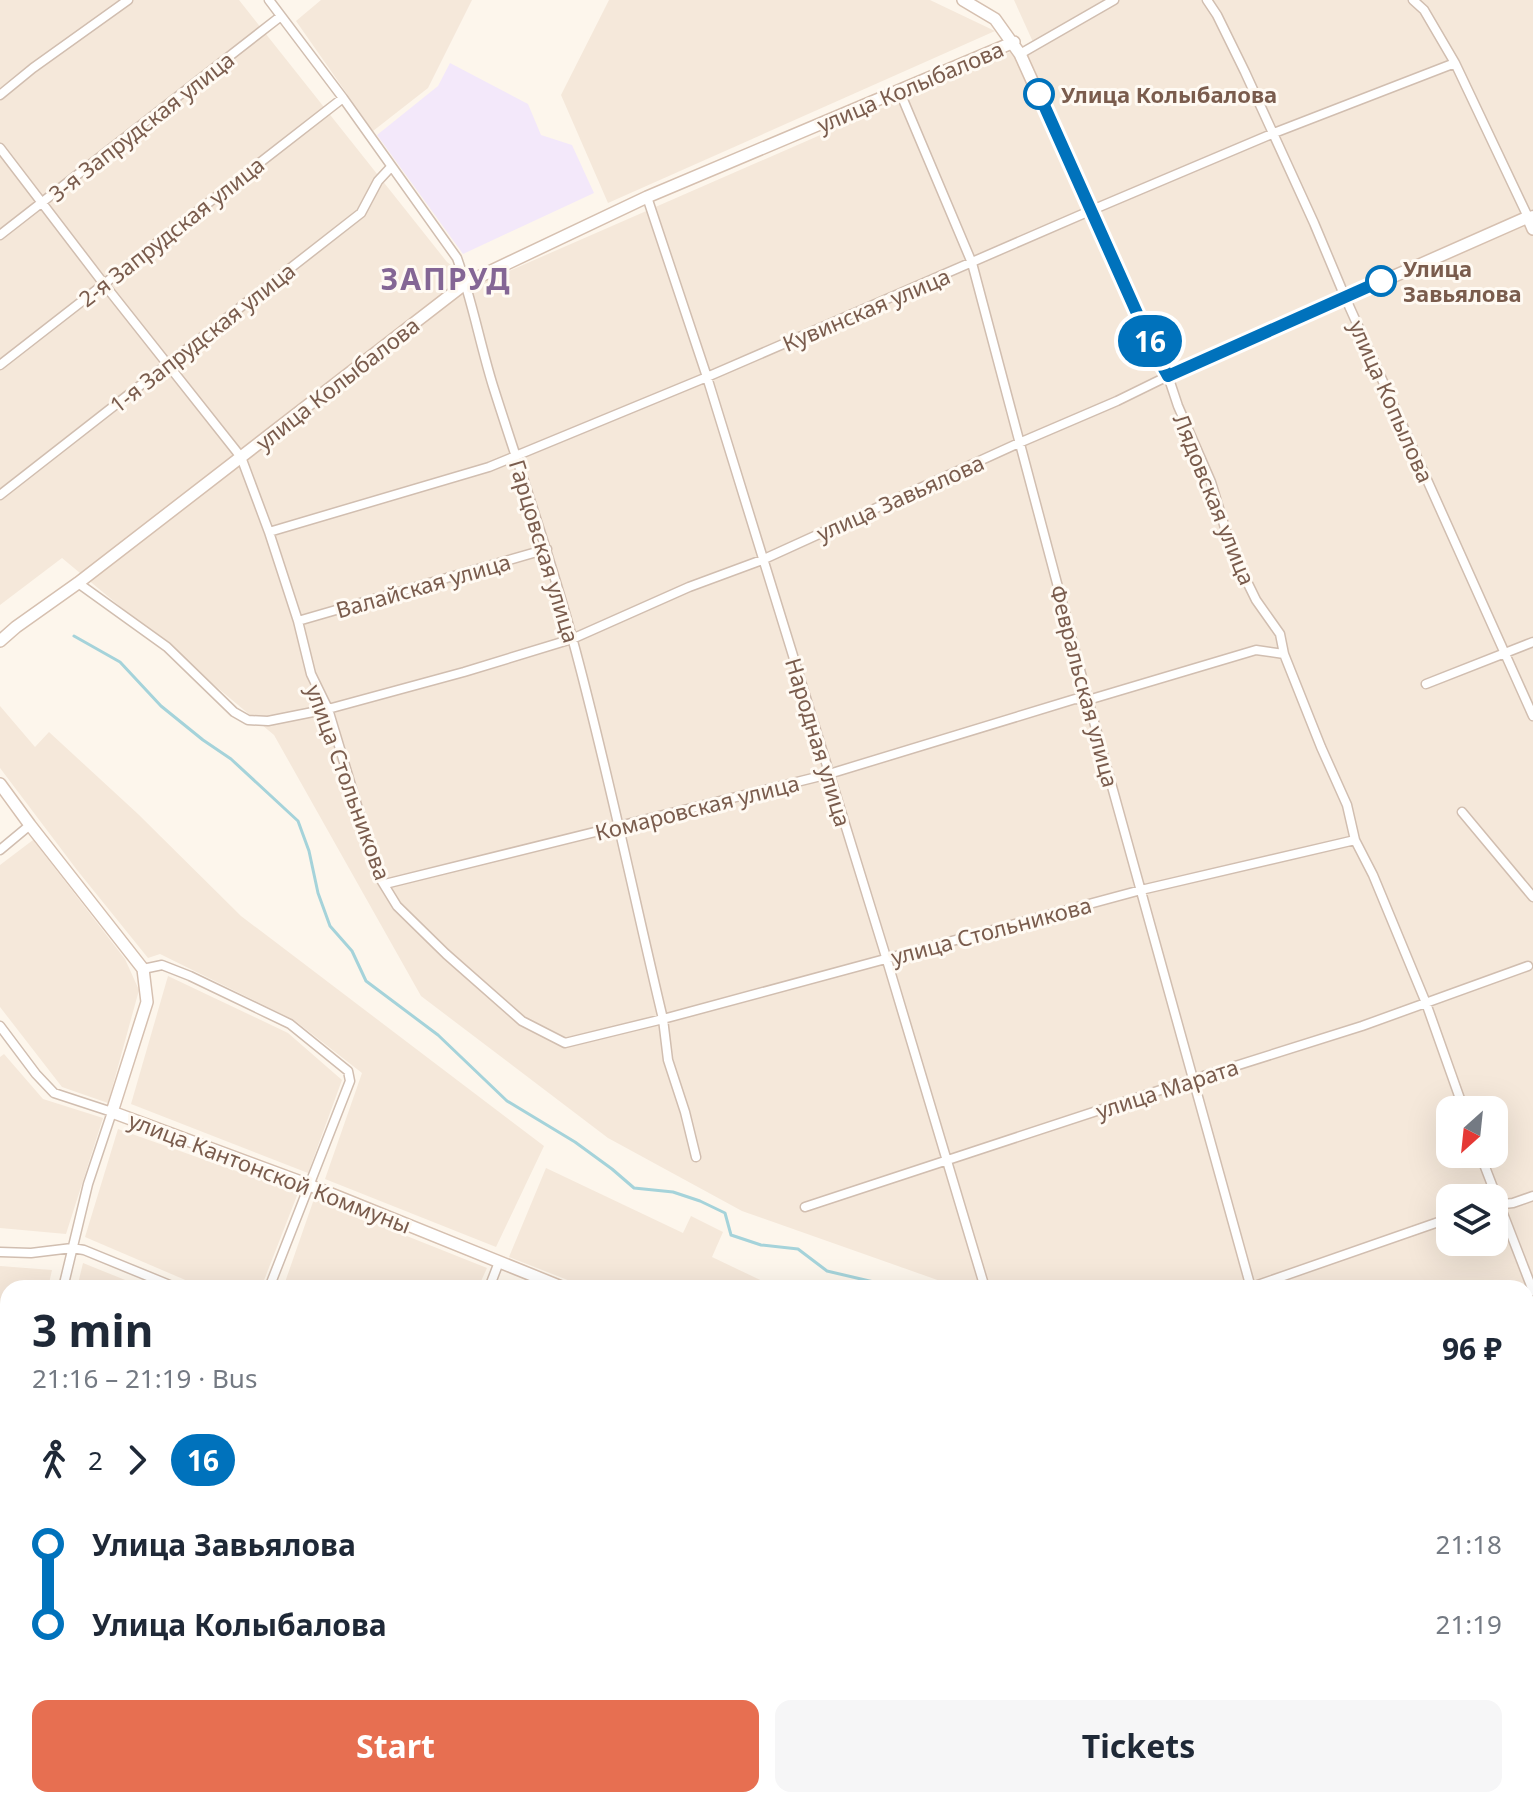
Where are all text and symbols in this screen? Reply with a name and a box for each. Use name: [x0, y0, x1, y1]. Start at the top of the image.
street label: улица Колыбалова: [812, 33, 1008, 139]
street label: 3-я Запрудская улица: [42, 44, 240, 208]
marker: Улица Колыбалова: [1024, 79, 1054, 109]
place label: Улица Колыбалова: [1061, 79, 1277, 109]
street label: 2-я Запрудская улица: [72, 149, 270, 313]
place label: Улица Завьялова: [1403, 253, 1522, 308]
street label: 1-я Запрудская улица: [103, 255, 301, 419]
district label: ЗАПРУД: [381, 258, 511, 299]
street label: Кувинская улица: [778, 260, 954, 358]
marker: Улица Завьялова: [1366, 266, 1396, 296]
street label: улица Колыбалова: [249, 310, 425, 456]
line badge: 16: [1114, 315, 1186, 367]
street label: улица Копылова: [1343, 315, 1441, 487]
text: 16: [1134, 322, 1166, 360]
street label: Лядовская улица: [1167, 409, 1263, 589]
street label: улица Завьялова: [812, 447, 988, 547]
street label: Гарцовская улица: [503, 456, 587, 646]
street label: Валайская улица: [332, 546, 514, 624]
street label: Февральская улица: [1044, 582, 1126, 790]
street label: Народная улица: [779, 654, 859, 830]
street label: улица Стольникова: [300, 680, 398, 884]
street label: Комаровская улица: [592, 767, 802, 847]
street label: улица Стольникова: [887, 889, 1095, 971]
street label: улица Марата: [1092, 1051, 1242, 1125]
north arrow: [1436, 1096, 1508, 1168]
map controls: [1436, 1096, 1508, 1256]
street label: улица Кантонской Коммуны: [125, 1104, 415, 1240]
button: layers: [1436, 1184, 1508, 1256]
text: 3 min: [32, 1300, 153, 1360]
text: 96 ₽: [1442, 1328, 1502, 1369]
text: 21:16 – 21:19 · Bus: [32, 1360, 257, 1396]
icon: walk: [32, 1438, 76, 1482]
icon: forward: [115, 1438, 159, 1482]
text: 16: [187, 1441, 219, 1479]
text: 2: [88, 1442, 103, 1478]
text: Улица Завьялова: [92, 1524, 356, 1565]
text: 21:18: [1436, 1526, 1502, 1562]
text: Улица Колыбалова: [92, 1604, 387, 1645]
text: 21:19: [1436, 1606, 1502, 1642]
button: Start: [32, 1700, 759, 1792]
button: Tickets: [775, 1700, 1502, 1792]

